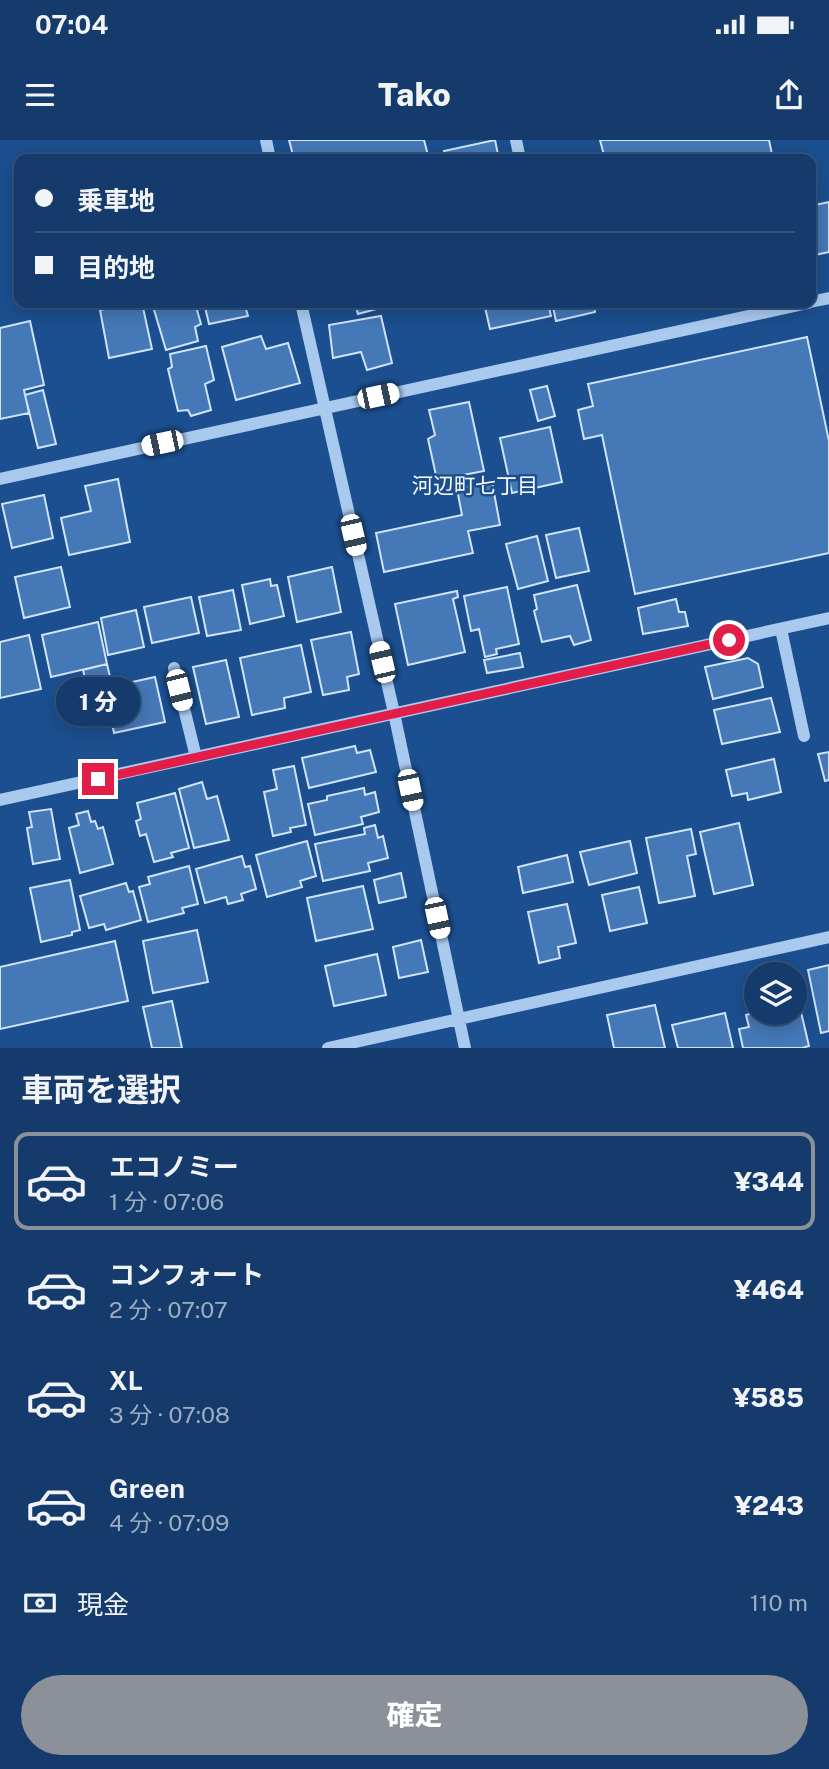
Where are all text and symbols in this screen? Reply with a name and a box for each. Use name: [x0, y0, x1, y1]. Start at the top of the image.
text: 07:04: [35, 9, 108, 40]
icon: menu: [21, 76, 59, 114]
text: Tako: [378, 76, 451, 113]
icon: share: [770, 76, 808, 114]
text: 乗車地: [77, 185, 155, 216]
text: 目的地: [77, 252, 155, 283]
car: [356, 381, 401, 411]
car: [140, 428, 185, 458]
district label: 河辺町七丁目: [412, 473, 538, 498]
car: [339, 512, 368, 558]
route start: [713, 624, 745, 656]
car: [368, 639, 397, 685]
car: [164, 667, 195, 713]
callout: 1 分: [56, 678, 140, 726]
text: 1 分: [79, 688, 117, 715]
route end: [82, 763, 114, 795]
car: [396, 767, 425, 813]
car: [423, 895, 452, 941]
map controls: [744, 962, 807, 1025]
button: layers: [744, 962, 807, 1025]
text: 車両を選択: [21, 1071, 181, 1108]
icon: car: [25, 1150, 88, 1213]
text: エコノミー: [109, 1151, 239, 1182]
text: ¥344: [734, 1166, 804, 1197]
text: 1 分 · 07:06: [109, 1188, 224, 1215]
icon: car: [25, 1258, 88, 1321]
text: コンフォート: [109, 1259, 264, 1290]
text: ¥464: [734, 1274, 804, 1305]
text: 2 分 · 07:07: [109, 1296, 228, 1323]
text: XL: [109, 1365, 143, 1396]
icon: car: [25, 1366, 88, 1429]
text: ¥585: [733, 1382, 804, 1413]
text: 3 分 · 07:08: [109, 1401, 230, 1428]
text: Green: [109, 1473, 185, 1504]
icon: car: [25, 1474, 88, 1537]
text: ¥243: [734, 1490, 804, 1521]
text: 4 分 · 07:09: [109, 1509, 229, 1536]
icon: cash: [21, 1584, 59, 1622]
text: 現金: [77, 1589, 129, 1620]
text: 110 m: [750, 1589, 808, 1616]
button: 確定: [21, 1675, 808, 1755]

